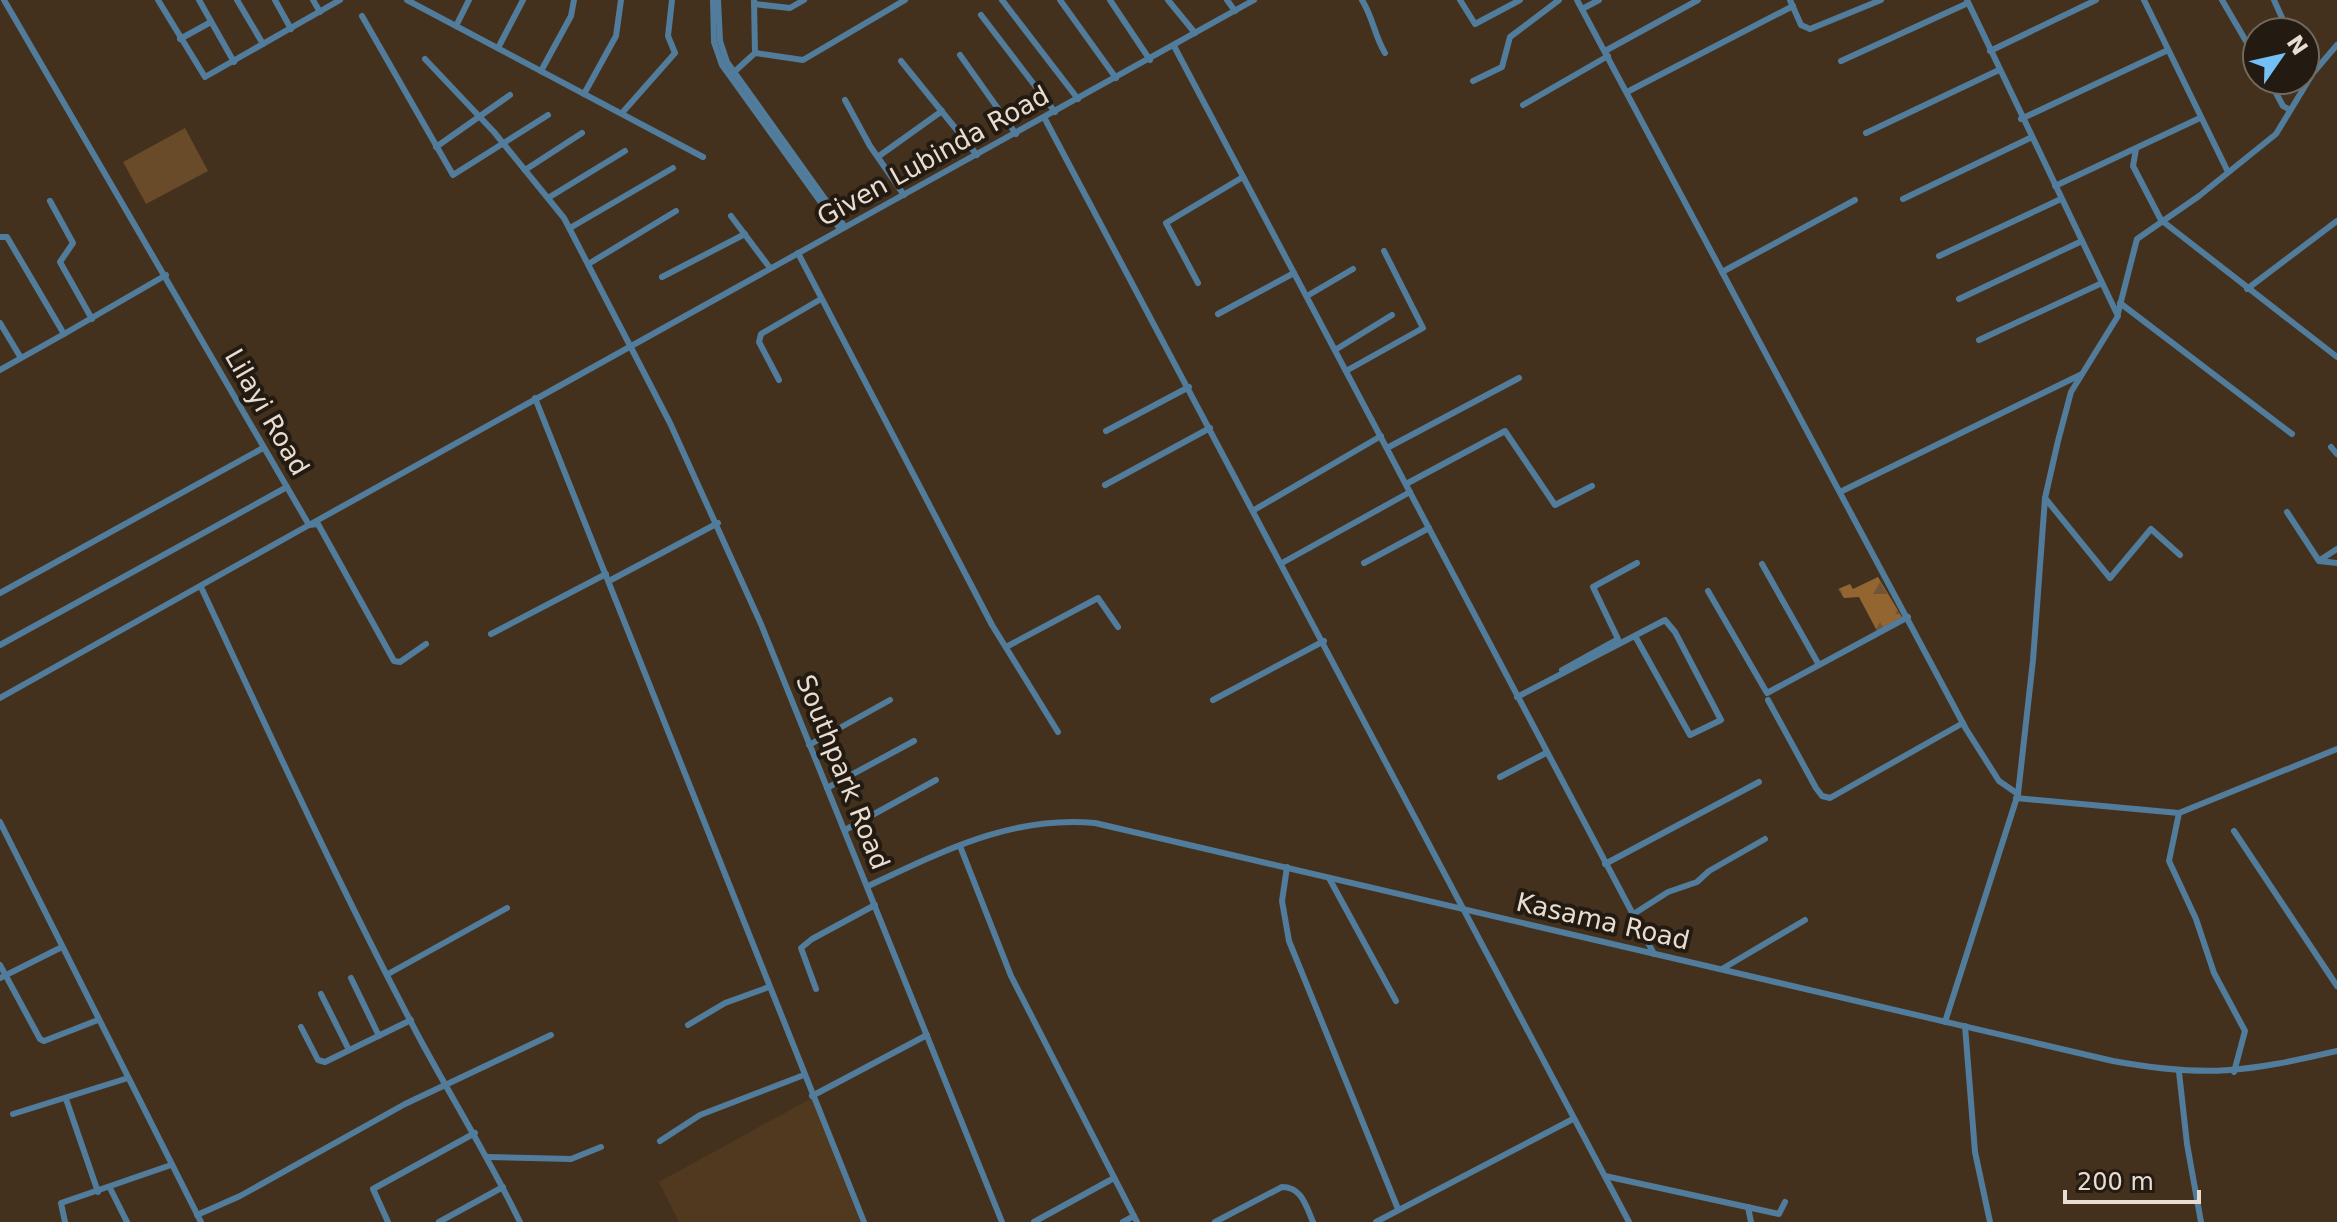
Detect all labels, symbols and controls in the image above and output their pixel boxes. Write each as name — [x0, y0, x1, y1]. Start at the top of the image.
north arrow — [2241, 16, 2321, 96]
text: N — [2282, 30, 2313, 60]
street label: Given Lubinda Road — [812, 80, 1054, 232]
street label: Lilayi Road — [219, 343, 315, 481]
street label: Southpark Road — [790, 670, 896, 874]
street label: Kasama Road — [1514, 887, 1692, 955]
scale bar — [2065, 1154, 2199, 1204]
text: 200 m — [2077, 1168, 2154, 1196]

